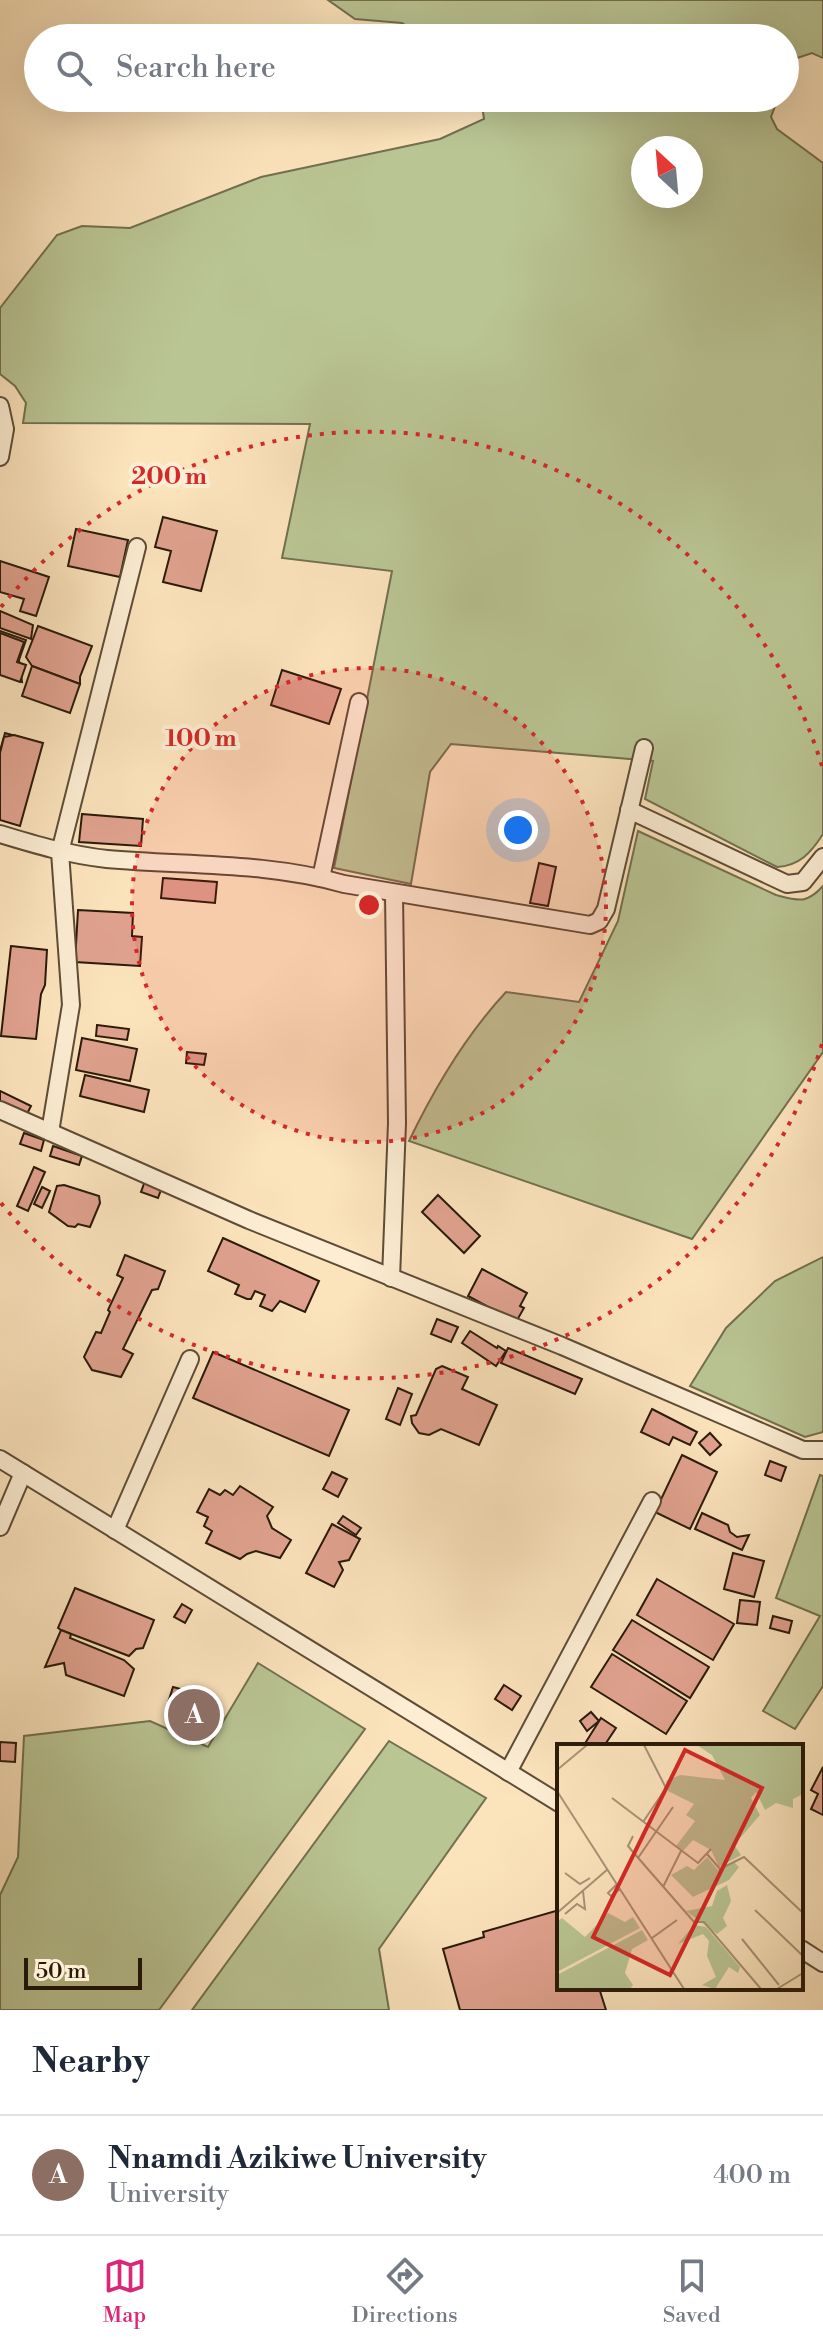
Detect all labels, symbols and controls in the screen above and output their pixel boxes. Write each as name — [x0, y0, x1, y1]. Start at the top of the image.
search box — [24, 24, 799, 112]
icon: search — [52, 46, 96, 90]
text: Search here — [116, 49, 276, 87]
north arrow — [631, 136, 703, 208]
text: 200 m — [131, 462, 207, 492]
text: 100 m — [165, 724, 237, 754]
your location — [498, 810, 538, 850]
centre of rings — [355, 891, 383, 919]
pin: A — [168, 1685, 220, 1745]
inset map — [557, 1744, 803, 1990]
scale bar — [24, 1954, 142, 1990]
text: 50 m — [36, 1958, 87, 1985]
text: Nearby — [32, 2041, 150, 2083]
text: Nnamdi Azikiwe University — [108, 2140, 487, 2178]
text: A — [49, 2159, 67, 2191]
text: 400 m — [713, 2159, 791, 2191]
text: University — [108, 2178, 229, 2210]
tab: Map — [103, 2254, 147, 2329]
tab: Directions — [352, 2254, 458, 2329]
tab: Saved — [663, 2254, 720, 2329]

